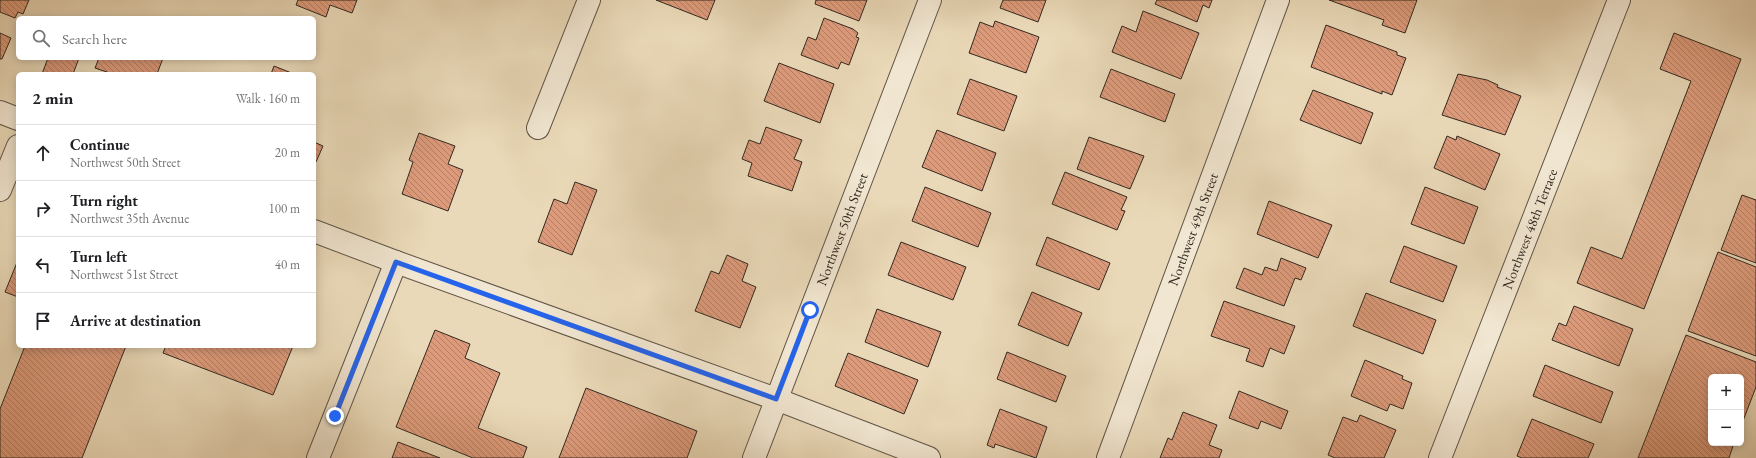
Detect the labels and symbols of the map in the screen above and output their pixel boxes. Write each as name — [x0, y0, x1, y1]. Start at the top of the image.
street label: Northwest 48th Terrace — [1498, 166, 1561, 292]
street label: Northwest 50th Street — [812, 170, 872, 288]
street label: Northwest 49th Street — [1164, 170, 1222, 288]
route start — [801, 301, 819, 319]
route end — [326, 407, 344, 425]

